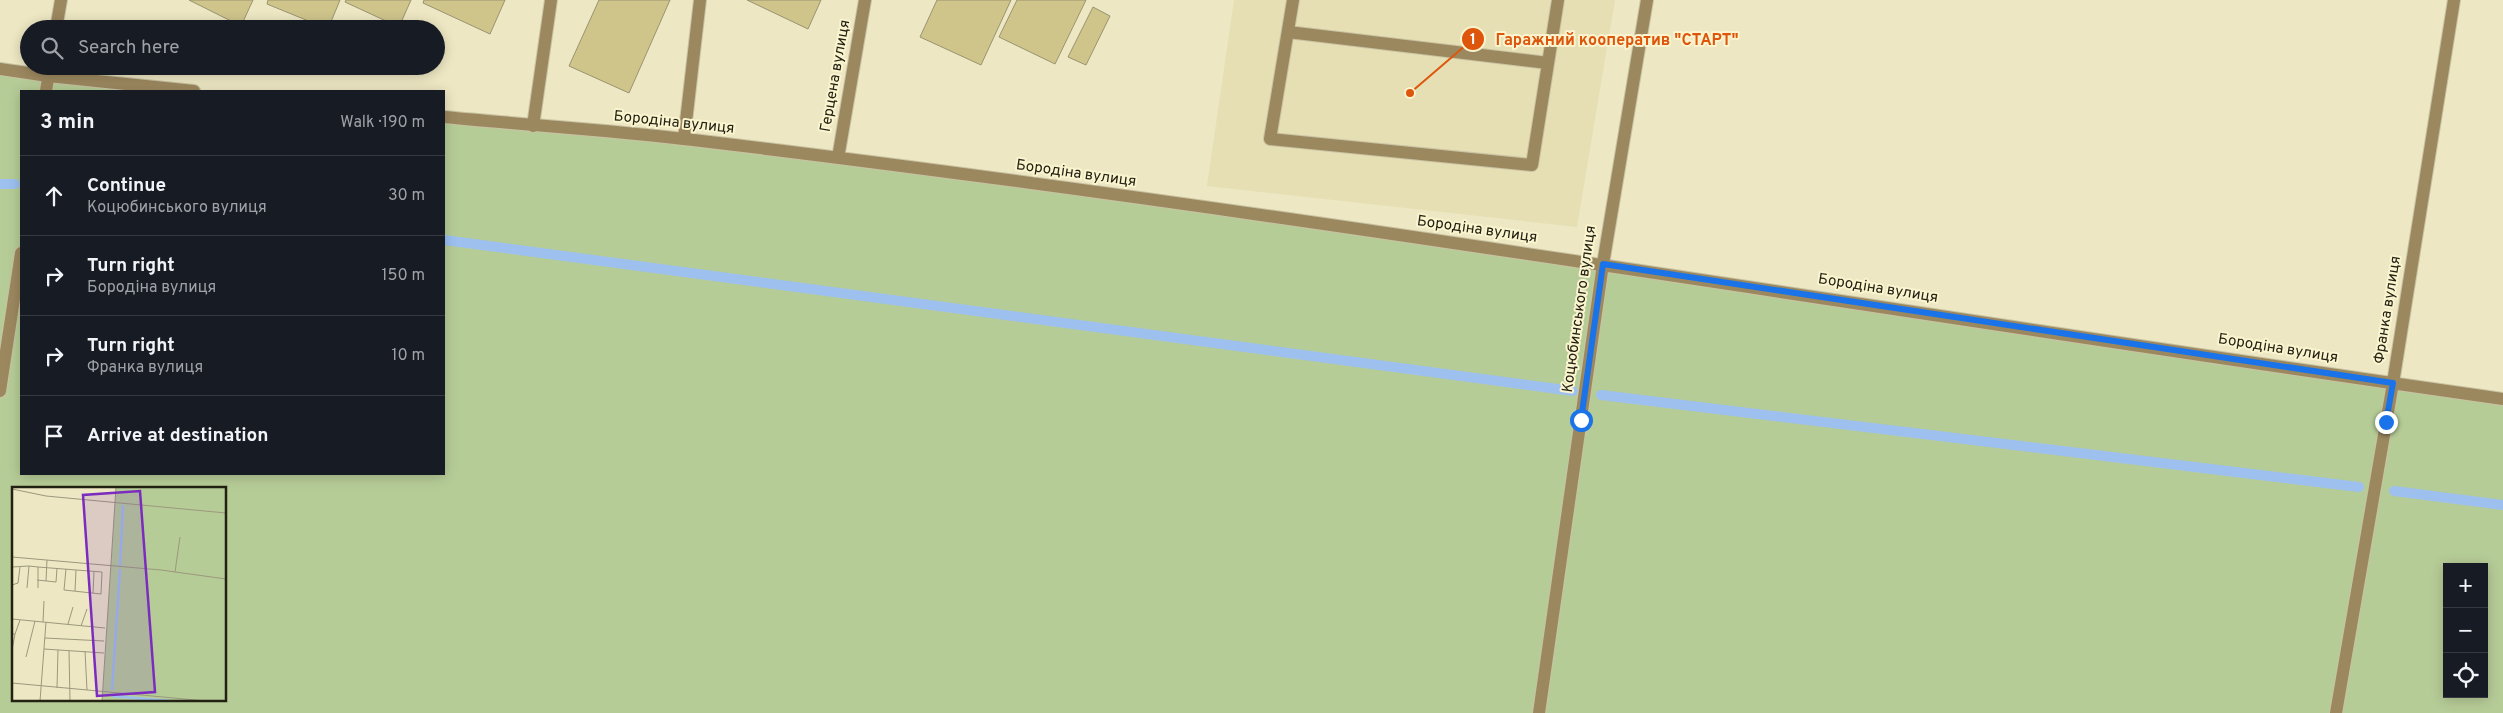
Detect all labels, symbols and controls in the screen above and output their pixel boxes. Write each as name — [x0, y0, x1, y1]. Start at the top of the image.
street label: Герцена вулиця — [817, 18, 855, 134]
search box — [20, 20, 445, 75]
callout: Гаражний кооператив "СТАРТ" — [1461, 23, 1749, 54]
text: 1 — [1470, 31, 1476, 50]
text: Гаражний кооператив "СТАРТ" — [1495, 31, 1739, 51]
icon: search — [38, 34, 66, 62]
text: Search here — [78, 36, 180, 60]
street label: Бородіна вулиця — [613, 107, 735, 139]
text: 3 min — [40, 109, 95, 136]
text: Walk · 190 m — [340, 113, 425, 133]
street label: Бородіна вулиця — [1015, 156, 1137, 192]
text: Continue — [87, 174, 166, 198]
icon: ahead — [40, 182, 68, 210]
text: 30 m — [388, 186, 425, 206]
text: Коцюбинського вулиця — [87, 198, 267, 218]
street label: Бородіна вулиця — [1416, 212, 1538, 248]
street label: Коцюбинського вулиця — [1559, 224, 1601, 394]
text: Turn right — [87, 254, 175, 278]
street label: Франка вулиця — [2370, 255, 2406, 365]
icon: right — [40, 262, 68, 290]
text: 150 m — [382, 266, 425, 286]
street label: Бородіна вулиця — [1817, 270, 1939, 308]
text: Бородіна вулиця — [87, 278, 216, 298]
street label: Бородіна вулиця — [2217, 330, 2339, 368]
text: Turn right — [87, 334, 175, 358]
icon: right — [40, 342, 68, 370]
text: 10 m — [391, 346, 425, 366]
text: Франка вулиця — [87, 358, 203, 378]
route start — [1570, 409, 1593, 432]
route end — [2375, 411, 2398, 434]
icon: arrive — [40, 422, 68, 450]
text: Arrive at destination — [87, 424, 268, 448]
inset map — [12, 487, 226, 700]
map controls — [2443, 563, 2488, 698]
button: + — [2443, 563, 2488, 608]
button: − — [2443, 608, 2488, 653]
button: locate — [2443, 653, 2488, 698]

